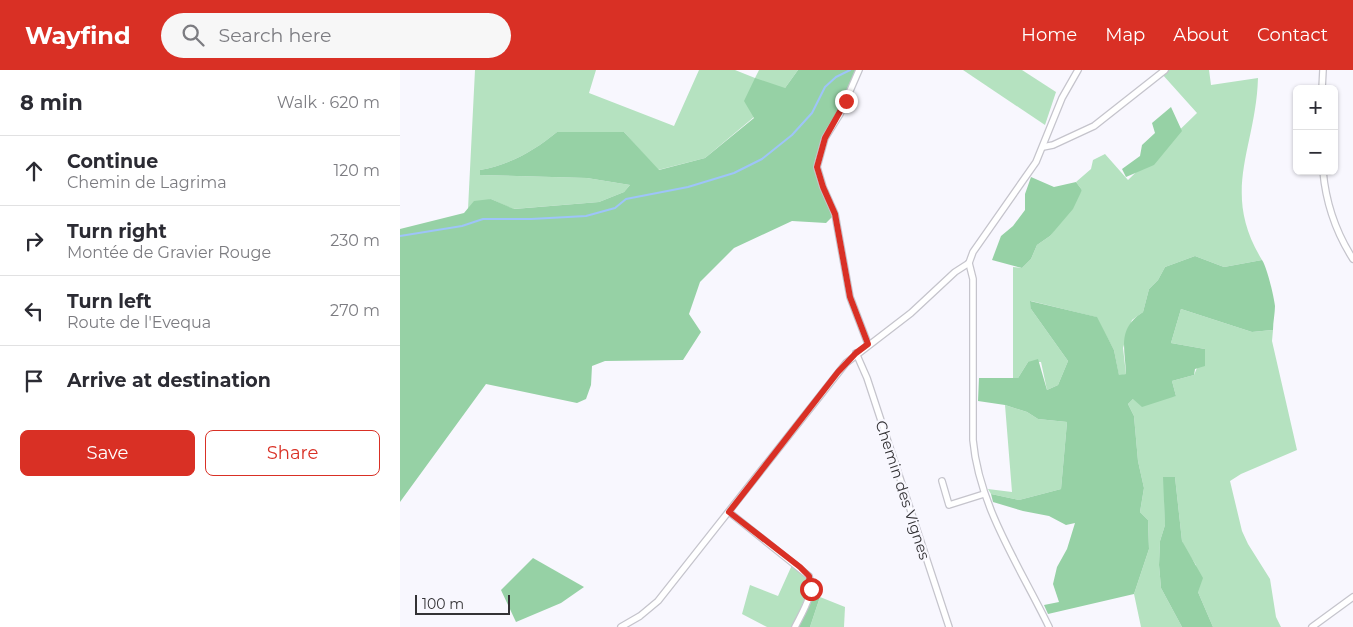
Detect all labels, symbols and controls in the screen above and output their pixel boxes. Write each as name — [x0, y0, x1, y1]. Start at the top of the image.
search box — [161, 13, 511, 58]
text: Wayfind — [25, 21, 131, 50]
icon: search — [179, 21, 207, 49]
text: Search here — [219, 24, 332, 47]
text: Home — [1021, 24, 1077, 46]
text: Map — [1105, 24, 1145, 46]
text: About — [1173, 24, 1229, 46]
text: Contact — [1257, 24, 1328, 46]
map controls — [1293, 85, 1338, 175]
button: + — [1293, 85, 1338, 130]
text: 8 min — [20, 90, 83, 115]
route end — [835, 90, 858, 113]
text: Walk · 620 m — [277, 93, 380, 112]
button: − — [1293, 130, 1338, 175]
text: Continue — [67, 150, 158, 173]
icon: ahead — [20, 157, 48, 185]
text: 120 m — [333, 161, 380, 180]
text: Chemin de Lagrima — [67, 173, 227, 192]
text: Turn right — [67, 220, 167, 243]
icon: right — [20, 227, 48, 255]
text: 230 m — [330, 231, 380, 250]
text: Montée de Gravier Rouge — [67, 243, 271, 262]
text: Turn left — [67, 290, 152, 313]
icon: left — [20, 297, 48, 325]
text: 270 m — [330, 301, 380, 320]
text: Route de l'Evequa — [67, 313, 211, 332]
icon: arrive — [20, 367, 48, 395]
text: Arrive at destination — [67, 369, 271, 392]
street label: Chemin des Vignes — [872, 418, 934, 562]
button: Save — [20, 430, 195, 476]
button: Share — [205, 430, 380, 476]
route start — [800, 578, 823, 601]
scale bar — [415, 592, 510, 615]
text: 100 m — [422, 595, 464, 613]

